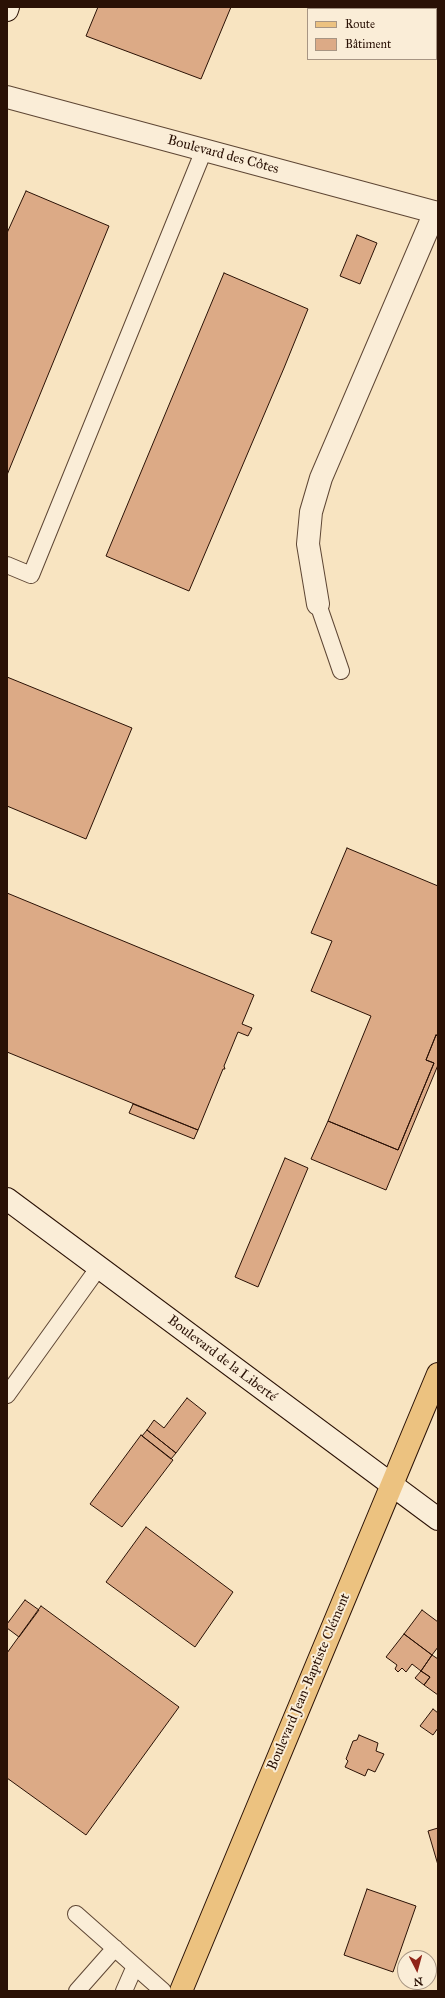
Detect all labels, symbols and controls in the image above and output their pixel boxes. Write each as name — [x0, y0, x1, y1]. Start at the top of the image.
legend — [307, 8, 437, 60]
text: Route — [345, 17, 375, 31]
text: Bâtiment — [345, 37, 391, 51]
street label: Boulevard des Côtes — [165, 132, 281, 178]
street label: Boulevard de la Liberté — [164, 1312, 280, 1406]
street label: Boulevard Jean-Baptiste Clément — [264, 1591, 354, 1773]
north arrow — [397, 1950, 437, 1990]
text: N — [413, 1974, 424, 1988]

